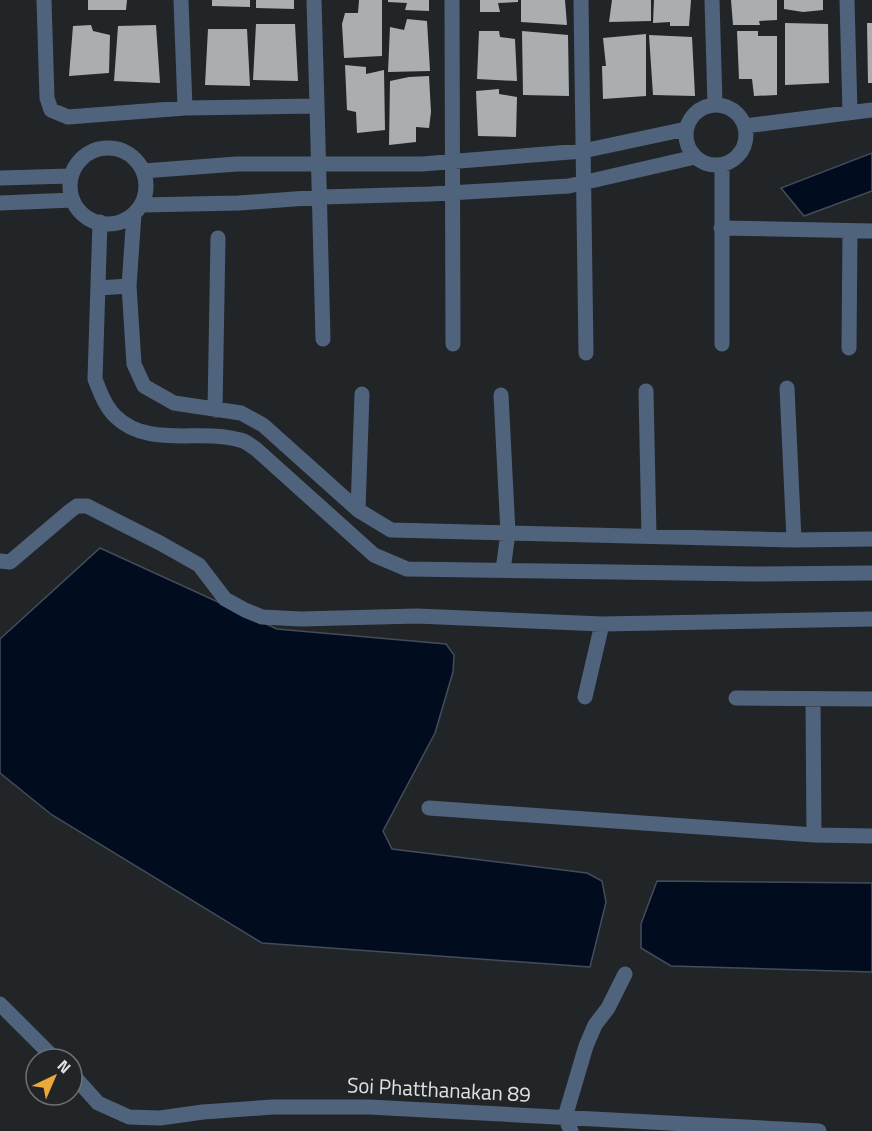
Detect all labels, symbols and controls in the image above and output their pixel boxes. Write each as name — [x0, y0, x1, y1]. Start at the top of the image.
north arrow — [24, 1047, 84, 1107]
text: N — [52, 1054, 77, 1079]
street label: Soi Phatthanakan 89 — [346, 1068, 532, 1110]

